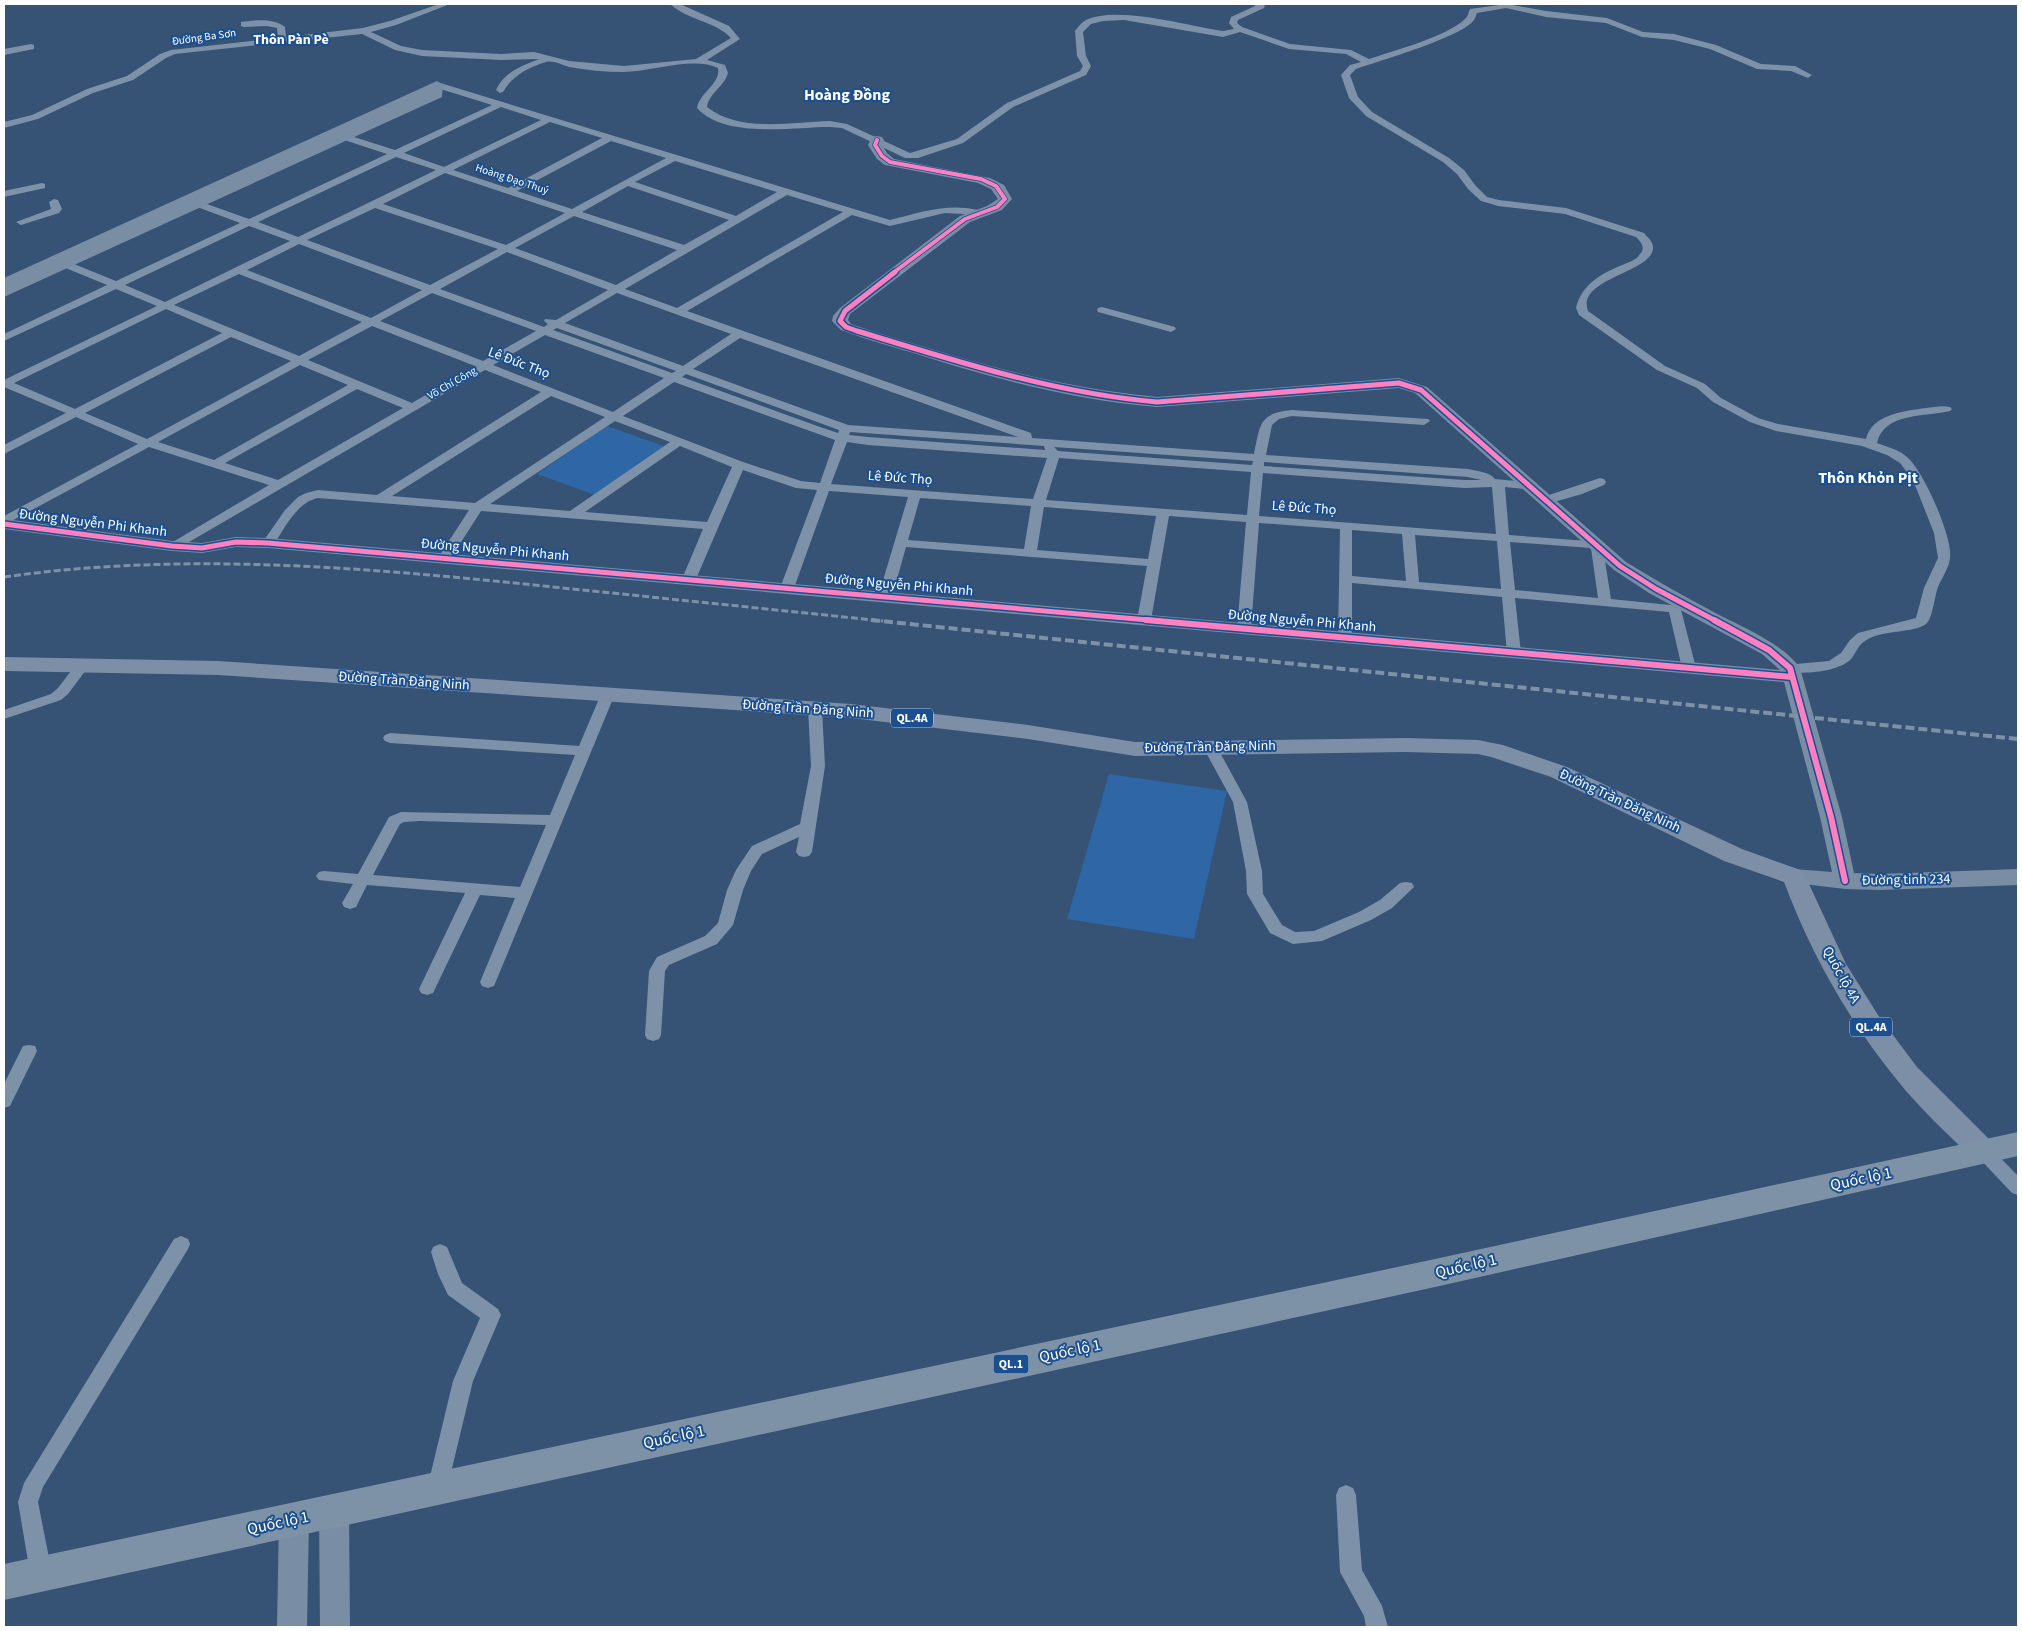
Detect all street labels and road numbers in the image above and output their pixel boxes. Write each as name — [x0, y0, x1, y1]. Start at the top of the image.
street label: Đường Ba Sơn — [171, 25, 237, 49]
street label: Hoàng Đạo Thuý — [474, 160, 550, 198]
street label: Lê Đức Thọ — [485, 342, 553, 384]
street label: Võ Chí Công — [425, 363, 480, 403]
street label: Lê Đức Thọ — [867, 466, 933, 490]
street label: Lê Đức Thọ — [1271, 496, 1337, 520]
street label: Đường Nguyễn Phi Khanh — [18, 504, 168, 542]
street label: Đường Nguyễn Phi Khanh — [420, 534, 570, 566]
street label: Đường Nguyễn Phi Khanh — [824, 569, 974, 601]
street label: Đường Nguyễn Phi Khanh — [1227, 605, 1377, 637]
street label: Đường Trần Đăng Ninh — [338, 666, 470, 696]
street label: Đường Trần Đăng Ninh — [742, 694, 874, 724]
road number: QL.4A — [891, 708, 933, 728]
street label: Đường Trần Đăng Ninh — [1144, 736, 1276, 758]
street label: Đường Trần Đăng Ninh — [1556, 764, 1684, 838]
street label: Đường tỉnh 234 — [1861, 869, 1951, 891]
street label: Quốc lộ 4A — [1817, 943, 1865, 1007]
road number: QL.4A — [1850, 1018, 1892, 1036]
street label: Quốc lộ 1 — [1828, 1162, 1894, 1196]
street label: Quốc lộ 1 — [1433, 1248, 1499, 1284]
street label: Quốc lộ 1 — [1037, 1334, 1103, 1368]
road number: QL.1 — [994, 1355, 1028, 1374]
street label: Quốc lộ 1 — [641, 1420, 707, 1454]
street label: Quốc lộ 1 — [245, 1506, 311, 1540]

